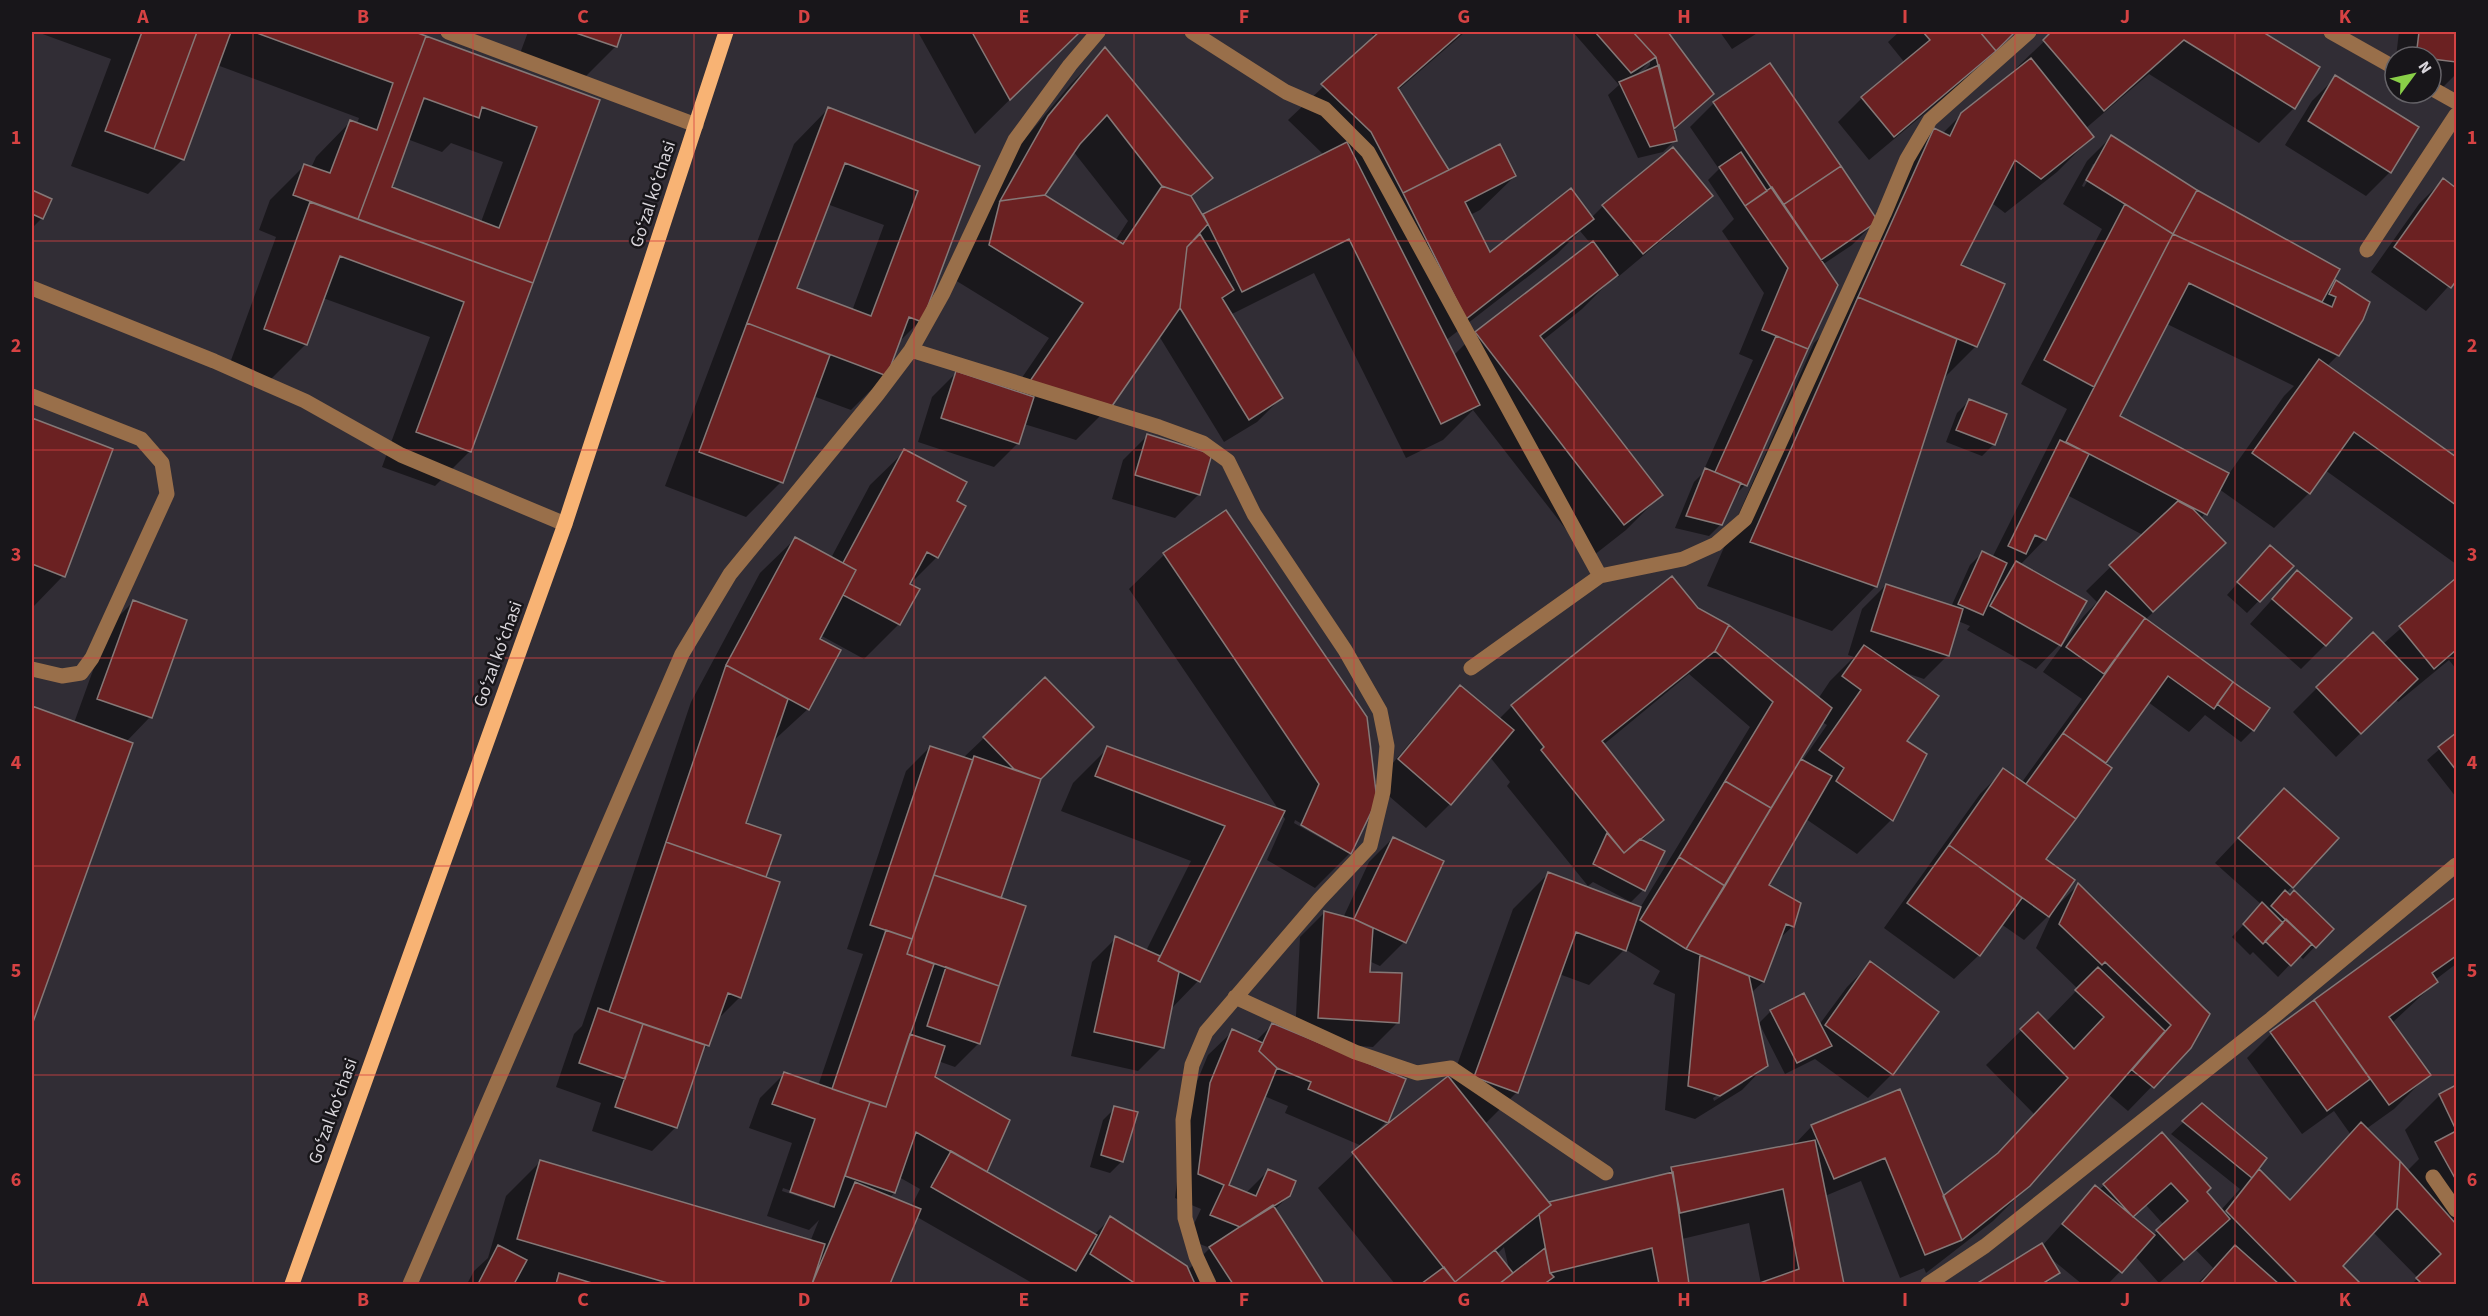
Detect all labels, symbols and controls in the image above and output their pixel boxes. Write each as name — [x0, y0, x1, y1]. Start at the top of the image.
text: A — [136, 3, 149, 31]
text: B — [357, 3, 369, 31]
text: C — [577, 3, 589, 31]
text: D — [798, 3, 810, 31]
text: E — [1019, 3, 1029, 31]
text: F — [1239, 3, 1249, 31]
text: G — [1458, 3, 1470, 31]
text: H — [1677, 3, 1691, 31]
text: I — [1902, 3, 1908, 31]
text: J — [2120, 3, 2130, 31]
text: K — [2339, 3, 2352, 31]
north arrow — [2383, 45, 2443, 105]
text: N — [2413, 57, 2437, 78]
text: 1 — [11, 124, 21, 152]
text: 1 — [2467, 124, 2477, 152]
street label: Goʻzal koʻchasi — [624, 137, 682, 251]
text: 2 — [11, 332, 21, 360]
text: 2 — [2467, 332, 2477, 360]
text: 3 — [11, 541, 21, 569]
text: 3 — [2467, 541, 2477, 569]
street label: Goʻzal koʻchasi — [467, 598, 529, 710]
text: 4 — [11, 749, 22, 777]
text: 4 — [2467, 749, 2478, 777]
text: 5 — [11, 957, 21, 985]
text: 5 — [2467, 957, 2477, 985]
street label: Goʻzal koʻchasi — [302, 1055, 364, 1167]
text: 6 — [11, 1166, 21, 1194]
text: 6 — [2467, 1166, 2477, 1194]
text: A — [136, 1286, 149, 1314]
text: B — [357, 1286, 369, 1314]
text: C — [577, 1286, 589, 1314]
text: D — [798, 1286, 810, 1314]
text: E — [1019, 1286, 1029, 1314]
text: F — [1239, 1286, 1249, 1314]
text: G — [1458, 1286, 1470, 1314]
text: H — [1677, 1286, 1691, 1314]
text: I — [1902, 1286, 1908, 1314]
text: J — [2120, 1286, 2130, 1314]
text: K — [2339, 1286, 2352, 1314]

